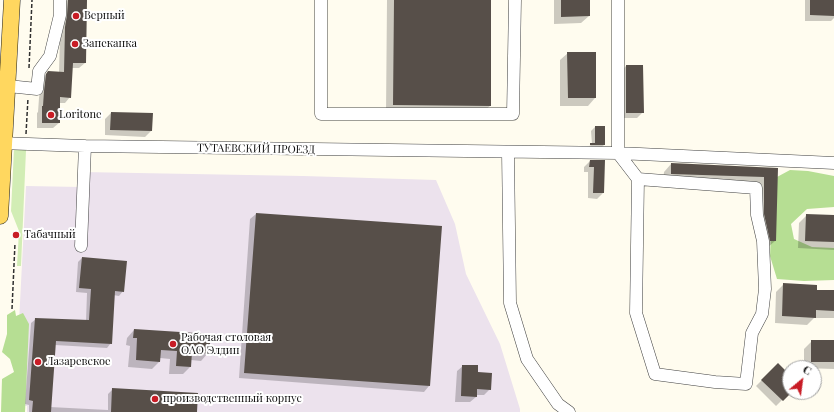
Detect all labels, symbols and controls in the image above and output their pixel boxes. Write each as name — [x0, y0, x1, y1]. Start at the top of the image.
place label: Верный — [84, 9, 125, 23]
marker: Верный — [71, 11, 81, 21]
place label: Запеканка — [83, 37, 137, 51]
marker: Запеканка — [70, 39, 80, 49]
place label: Loritone — [59, 108, 102, 122]
marker: Loritone — [46, 110, 56, 120]
street label: ТУТАЕВСКИЙ ПРОЕЗД — [197, 141, 315, 157]
place label: Табачный — [24, 228, 76, 242]
marker: Табачный — [11, 230, 21, 240]
place label: Рабочая столовая ОАО Элдин — [181, 331, 271, 357]
marker: Рабочая столовая ОАО Элдин — [168, 339, 178, 349]
place label: Лазаревское — [46, 355, 111, 369]
marker: Лазаревское — [33, 357, 43, 367]
north arrow — [782, 360, 822, 400]
text: С — [801, 361, 815, 378]
place label: производственный корпус — [163, 392, 302, 406]
marker: производственный корпус — [150, 394, 160, 404]

